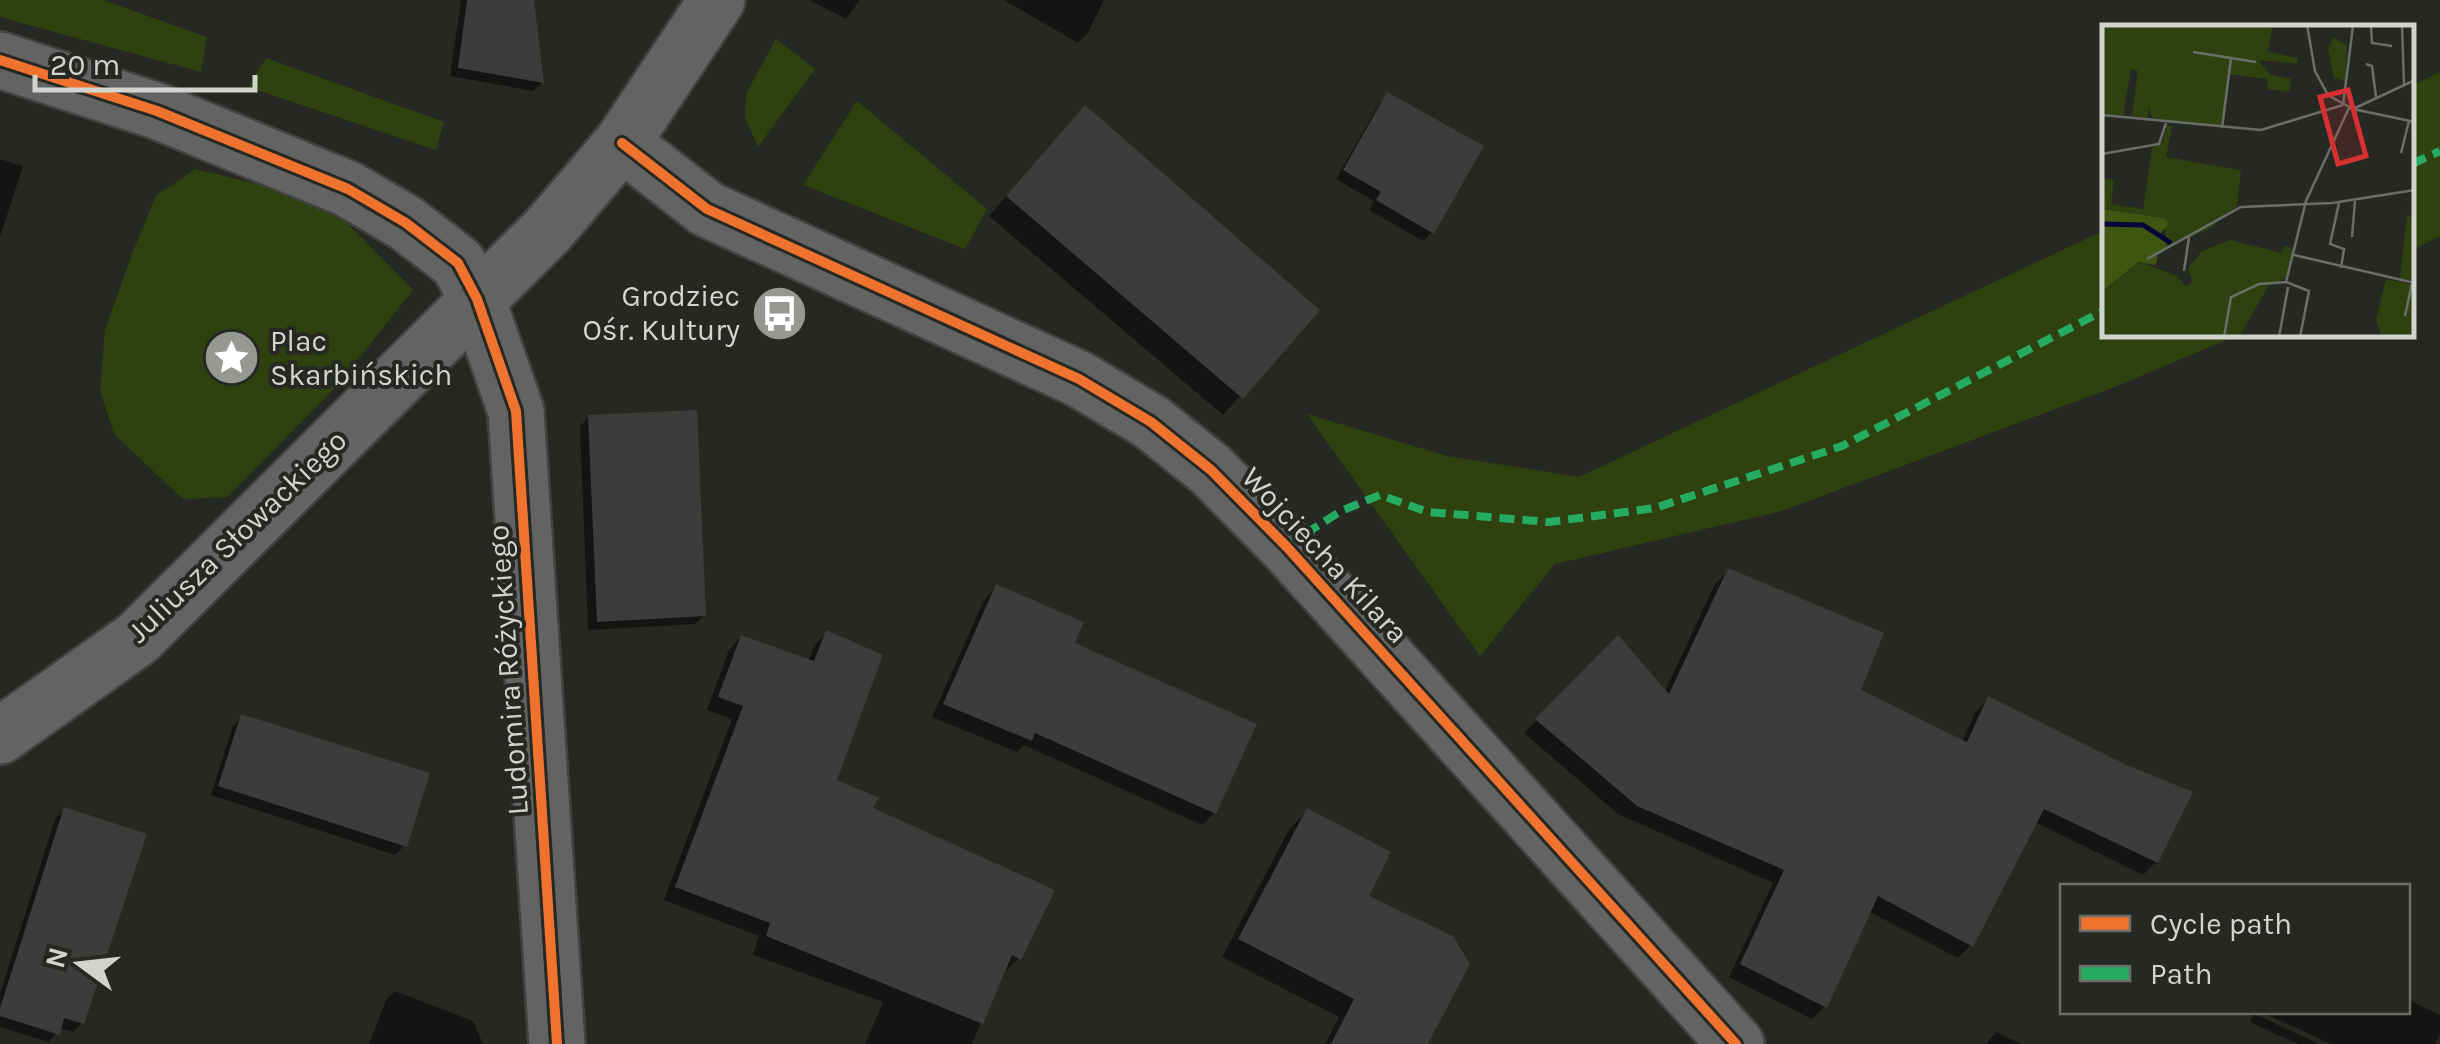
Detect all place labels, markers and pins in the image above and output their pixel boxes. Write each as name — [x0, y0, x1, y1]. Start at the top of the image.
place label: Grodziec Ośr. Kultury — [582, 278, 740, 348]
bus stop icon: Grodziec Ośr. Kultury — [749, 283, 809, 343]
place label: Plac Skarbińskich — [270, 323, 452, 393]
place icon: Plac Skarbińskich — [201, 328, 261, 388]

